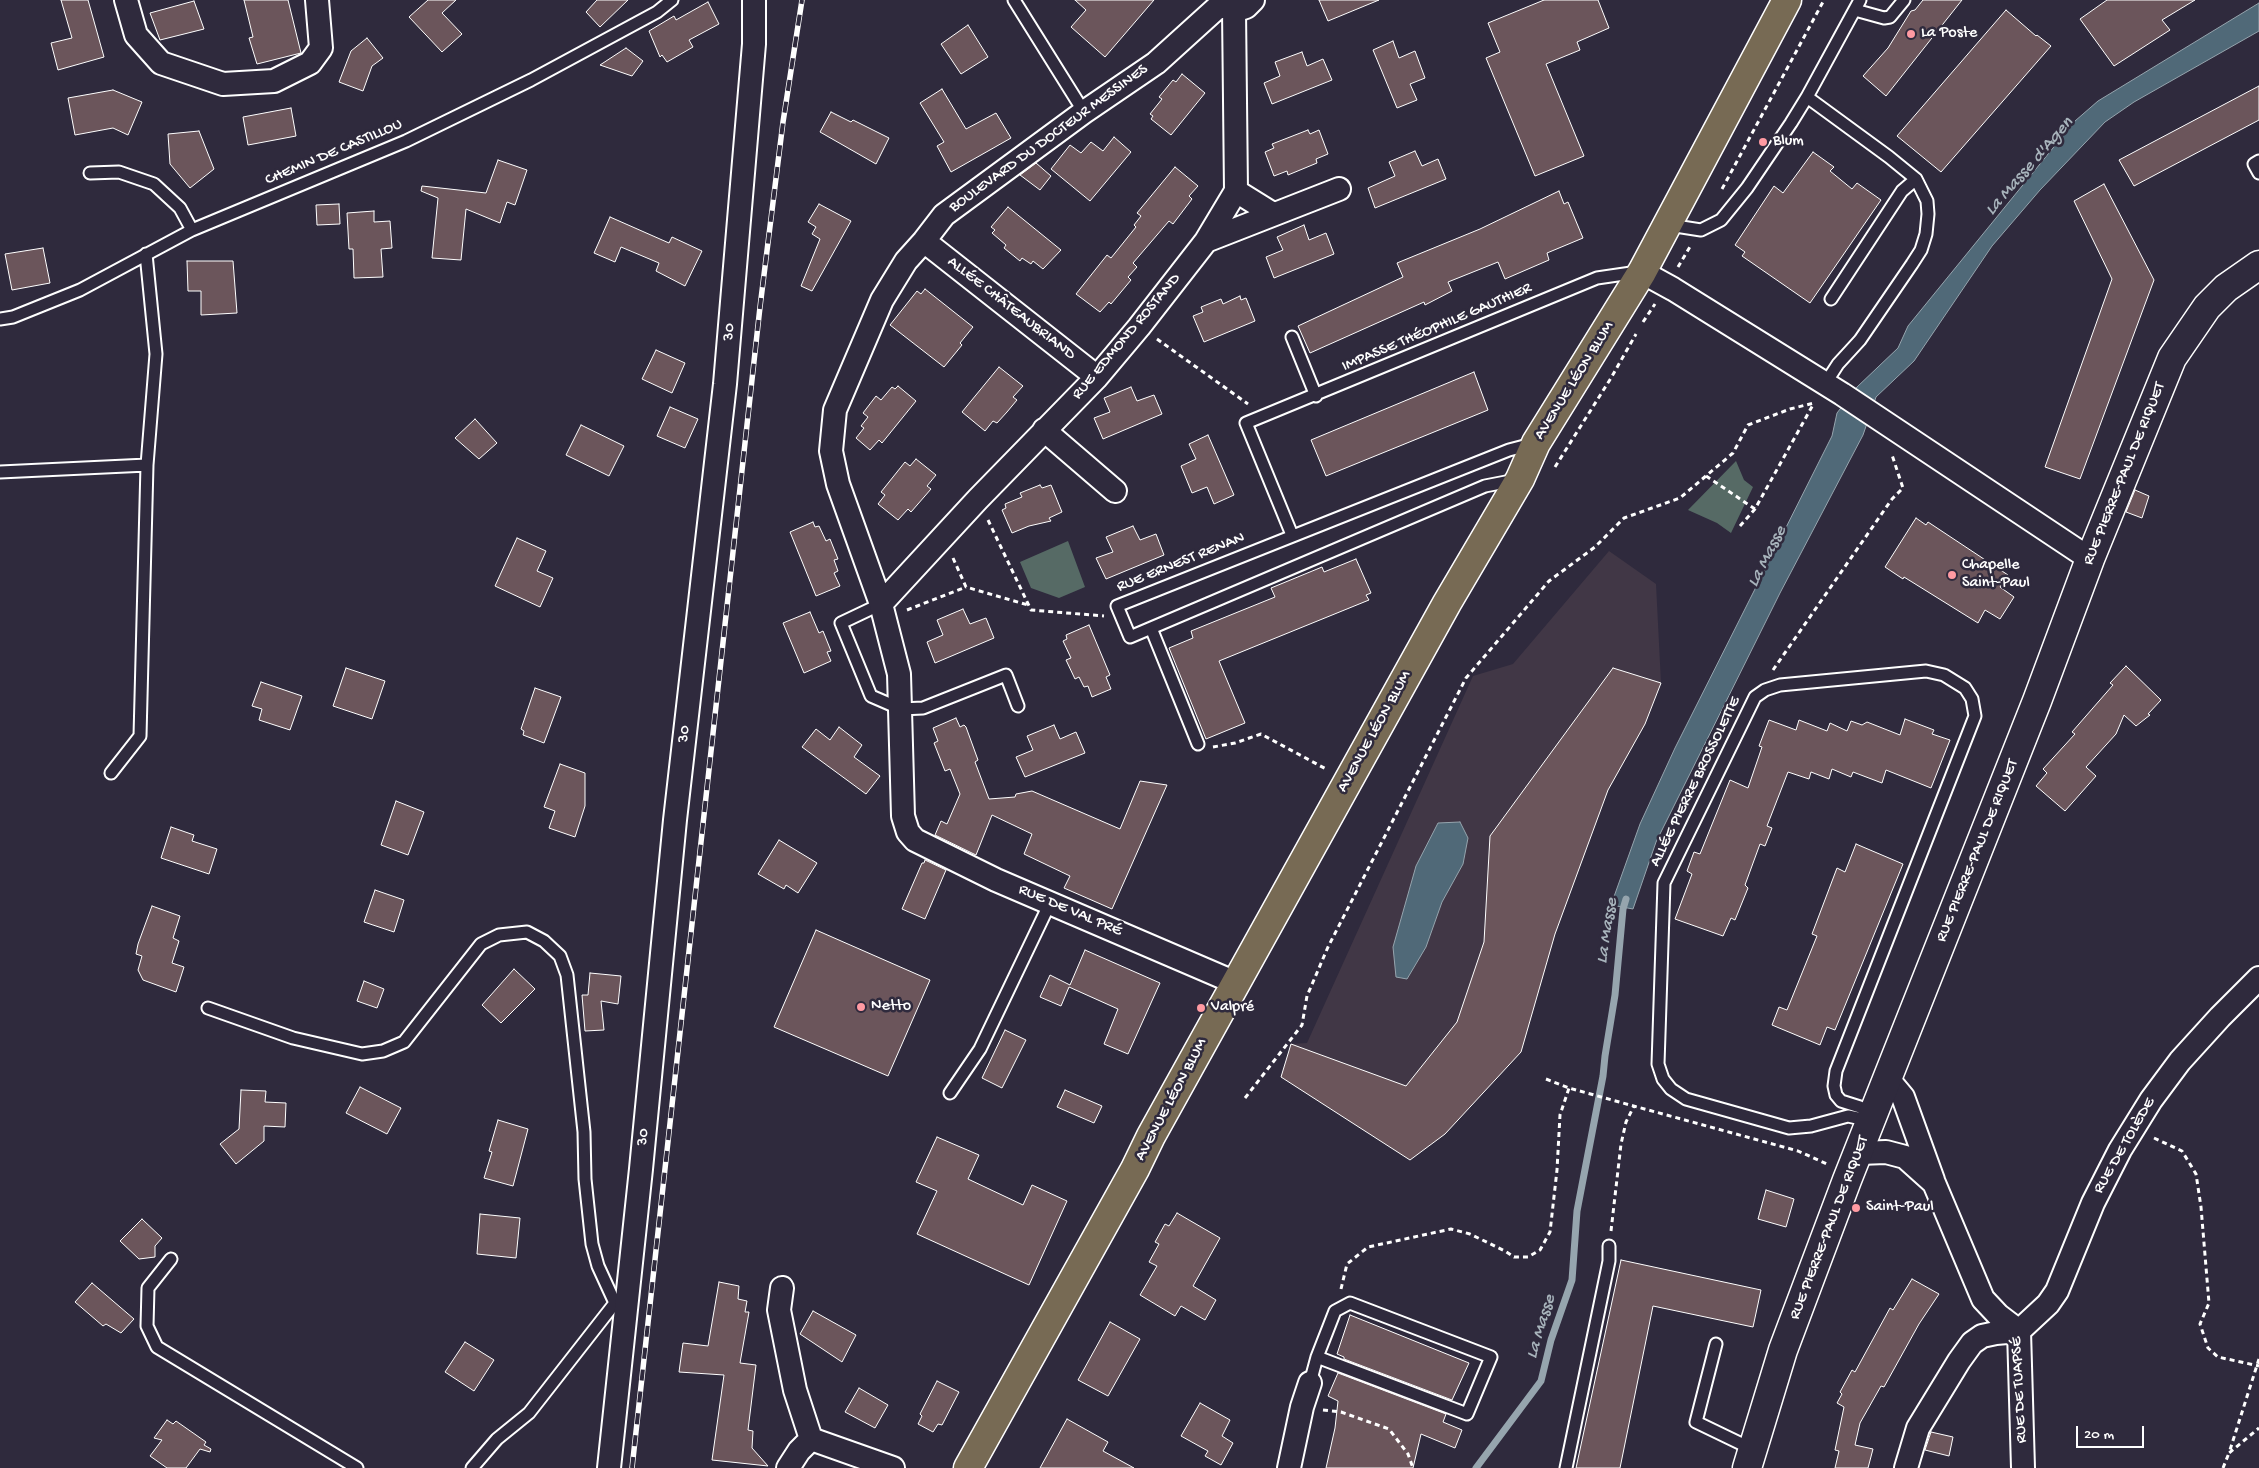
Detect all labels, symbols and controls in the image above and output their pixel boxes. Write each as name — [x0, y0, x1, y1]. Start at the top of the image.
place label: La Poste — [1921, 24, 1977, 44]
marker: La Poste — [1905, 28, 1917, 40]
street label: BOULEVARD DU DOCTEUR MESSINES — [946, 60, 1152, 218]
water label: La Masse d'Agen — [1981, 113, 2079, 221]
street label: CHEMIN DE CASTILLOU — [262, 115, 406, 191]
place label: Blum — [1773, 132, 1804, 152]
marker: Blum — [1757, 136, 1769, 148]
street label: ALLÉE CHÂTEAUBRIAND — [943, 253, 1079, 365]
street label: RUE EDMOND ROSTAND — [1069, 270, 1185, 404]
street label: IMPASSE THÉOPHILE GAUTHIER — [1339, 279, 1535, 377]
street label: AVENUE LÉON BLUM — [1531, 318, 1619, 444]
street label: 30 — [720, 323, 740, 341]
street label: RUE PIERRE-PAUL DE RIQUET — [2079, 380, 2171, 568]
water label: La Masse — [1743, 523, 1793, 591]
street label: RUE ERNEST RENAN — [1114, 529, 1248, 597]
place label: Chapelle Saint-Paul — [1962, 556, 2030, 594]
marker: Chapelle Saint-Paul — [1946, 569, 1958, 581]
street label: AVENUE LÉON BLUM — [1334, 668, 1416, 796]
street label: ALLÉE PIERRE BROSSOLETTE — [1646, 694, 1746, 870]
street label: 30 — [674, 724, 696, 744]
street label: RUE PIERRE-PAUL DE RIQUET — [1932, 757, 2024, 945]
street label: RUE DE VAL PRÉ — [1015, 881, 1125, 941]
water label: La Masse — [1592, 897, 1624, 965]
place label: Netto — [871, 997, 911, 1017]
place label: Valpré — [1211, 998, 1254, 1018]
marker: Netto — [855, 1001, 867, 1013]
marker: Valpré — [1195, 1002, 1207, 1014]
street label: AVENUE LÉON BLUM — [1132, 1036, 1212, 1164]
street label: RUE DE TOLÈDE — [2090, 1095, 2160, 1197]
street label: 30 — [634, 1127, 654, 1147]
street label: RUE PIERRE-PAUL DE RIQUET — [1786, 1133, 1874, 1323]
place label: Saint-Paul — [1866, 1198, 1934, 1218]
marker: Saint-Paul — [1850, 1202, 1862, 1214]
water label: La Masse — [1522, 1292, 1562, 1362]
street label: RUE DE TUAPSÉ — [2008, 1336, 2032, 1444]
scale bar — [2079, 1416, 2146, 1448]
text: 20 m — [2084, 1426, 2114, 1444]

